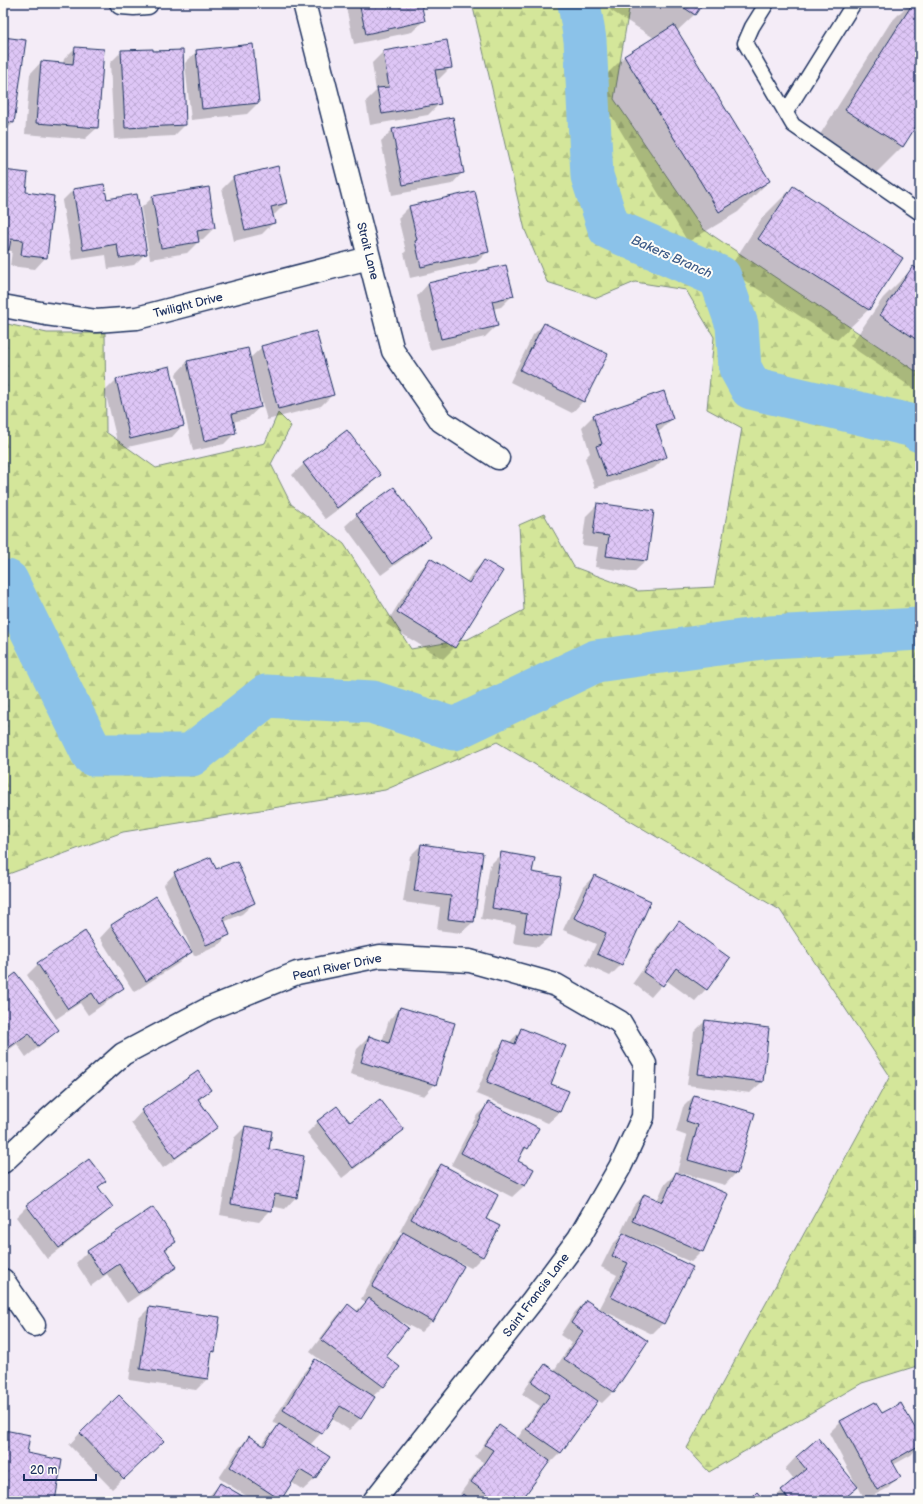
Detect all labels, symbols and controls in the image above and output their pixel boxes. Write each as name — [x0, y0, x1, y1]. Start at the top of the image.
street label: Strait Lane — [353, 221, 382, 281]
water label: Bakers Branch — [629, 232, 714, 282]
street label: Twilight Drive — [152, 290, 224, 321]
street label: Pearl River Drive — [291, 951, 383, 984]
street label: Saint Francis Lane — [500, 1250, 573, 1340]
scale bar — [24, 1456, 96, 1482]
text: 20 m — [30, 1463, 57, 1478]

